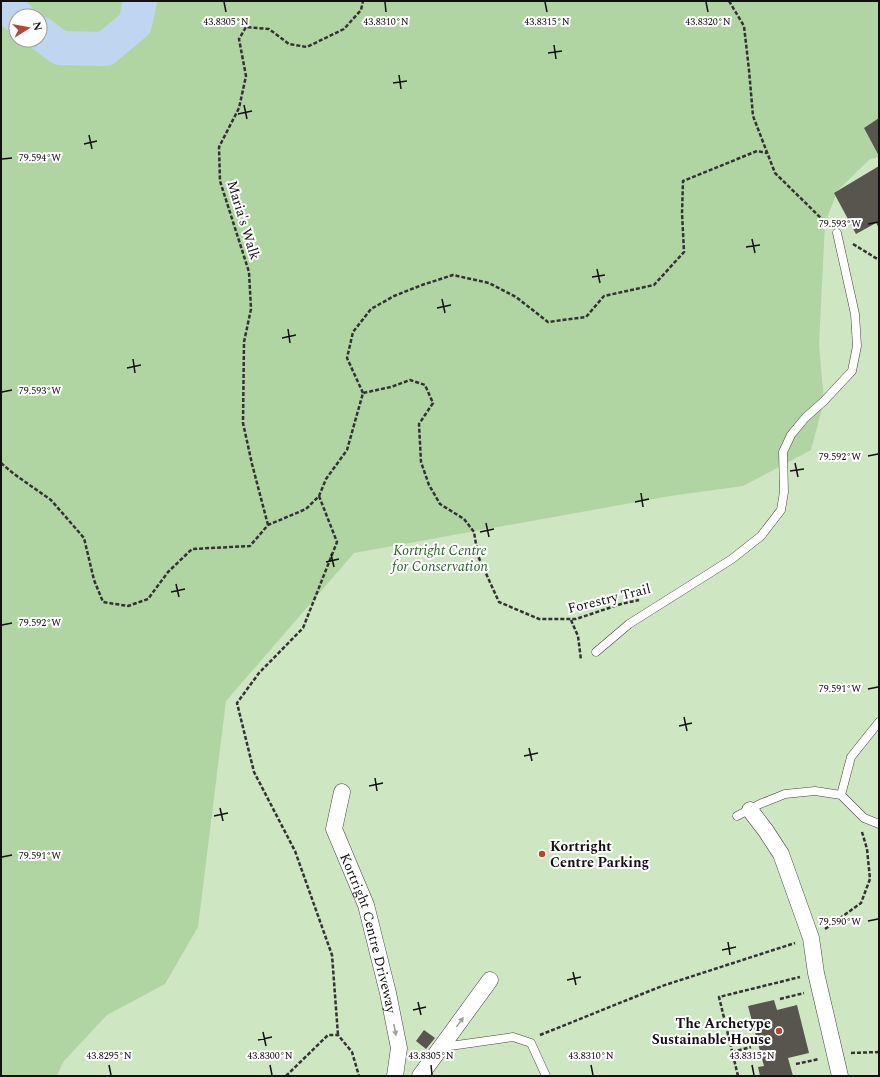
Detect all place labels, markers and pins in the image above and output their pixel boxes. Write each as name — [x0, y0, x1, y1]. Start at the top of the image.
place label: Kortright Centre Parking — [550, 836, 649, 873]
marker: Kortright Centre Parking — [537, 849, 547, 859]
place label: The Archetype Sustainable House — [652, 1013, 771, 1050]
marker: The Archetype Sustainable House — [774, 1026, 784, 1036]

